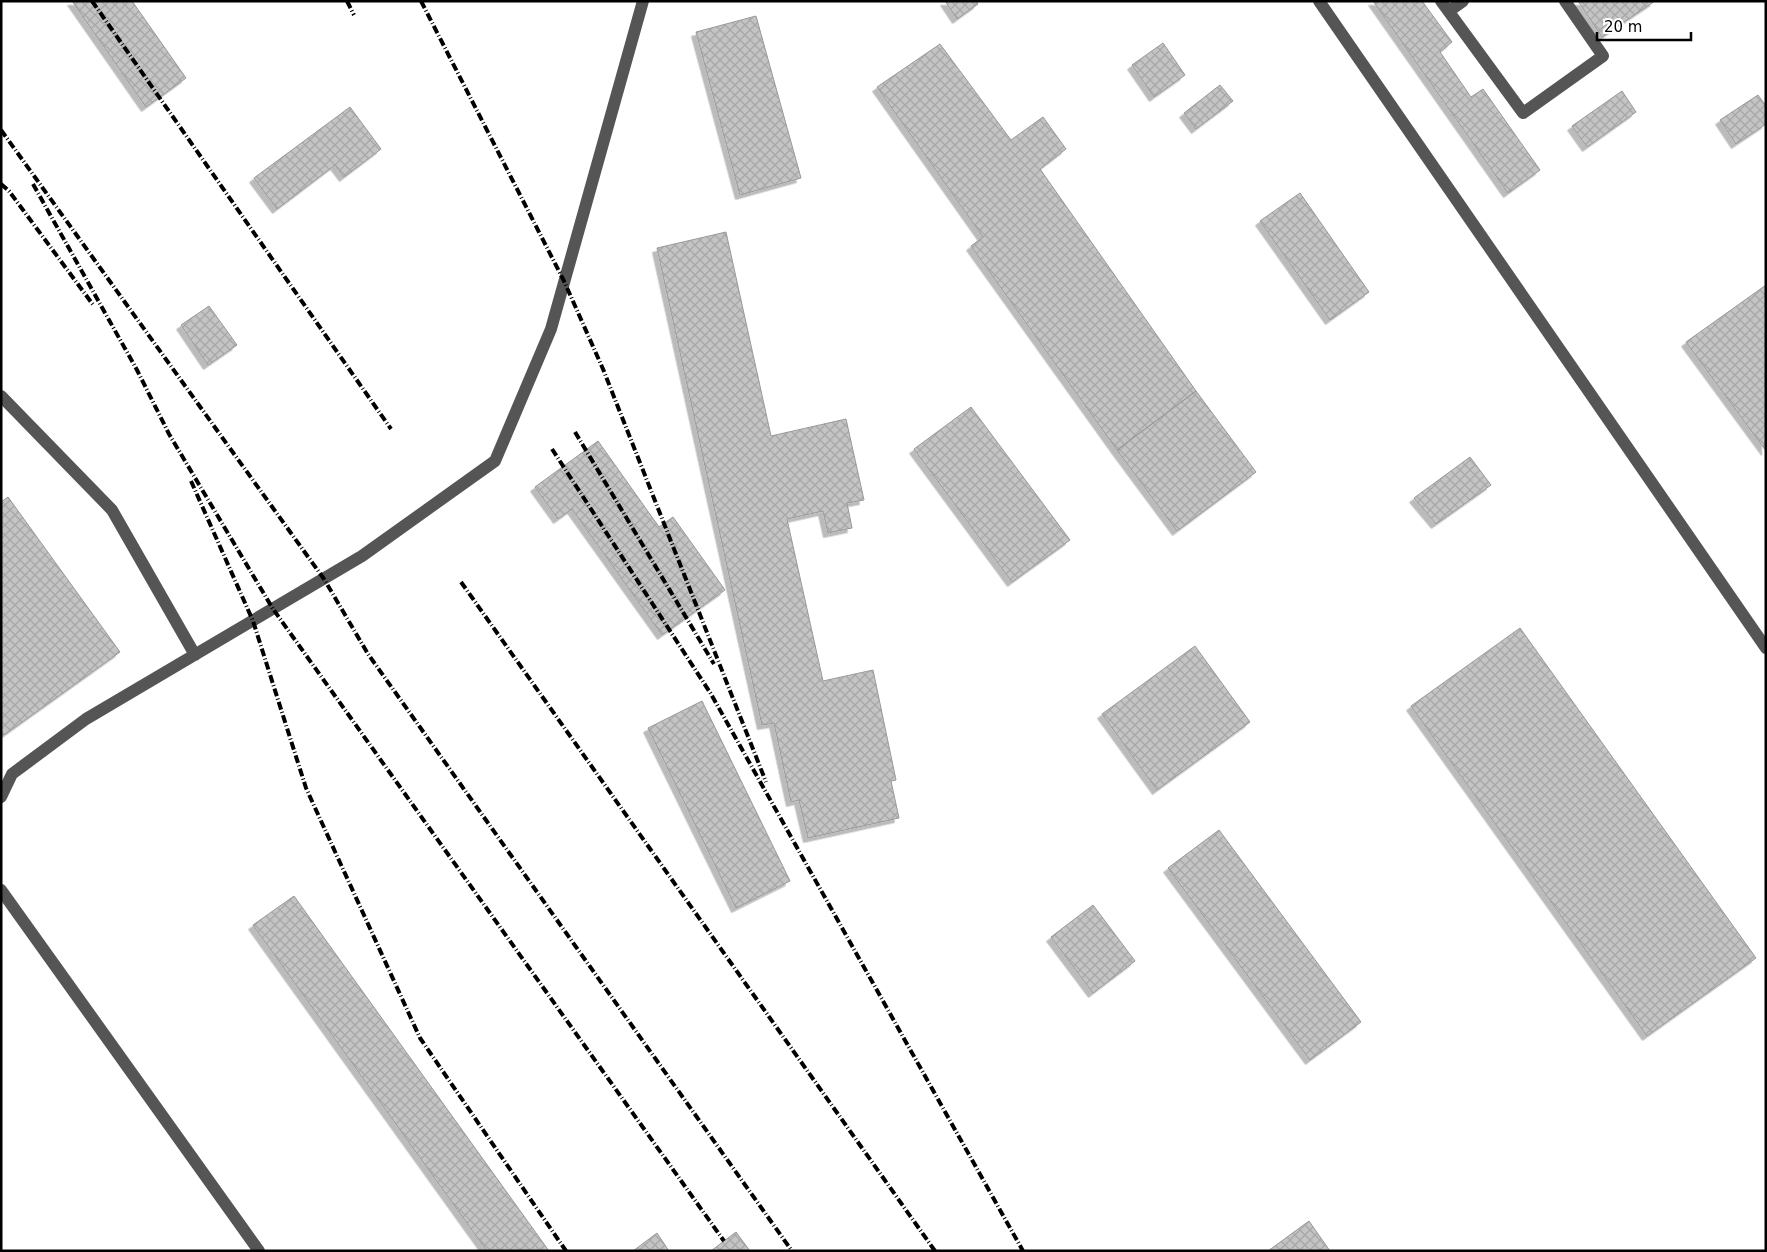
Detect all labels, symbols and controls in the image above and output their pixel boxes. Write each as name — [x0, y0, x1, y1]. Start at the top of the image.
scale bar — [1597, 10, 1691, 42]
text: 20 m — [1604, 18, 1642, 36]

